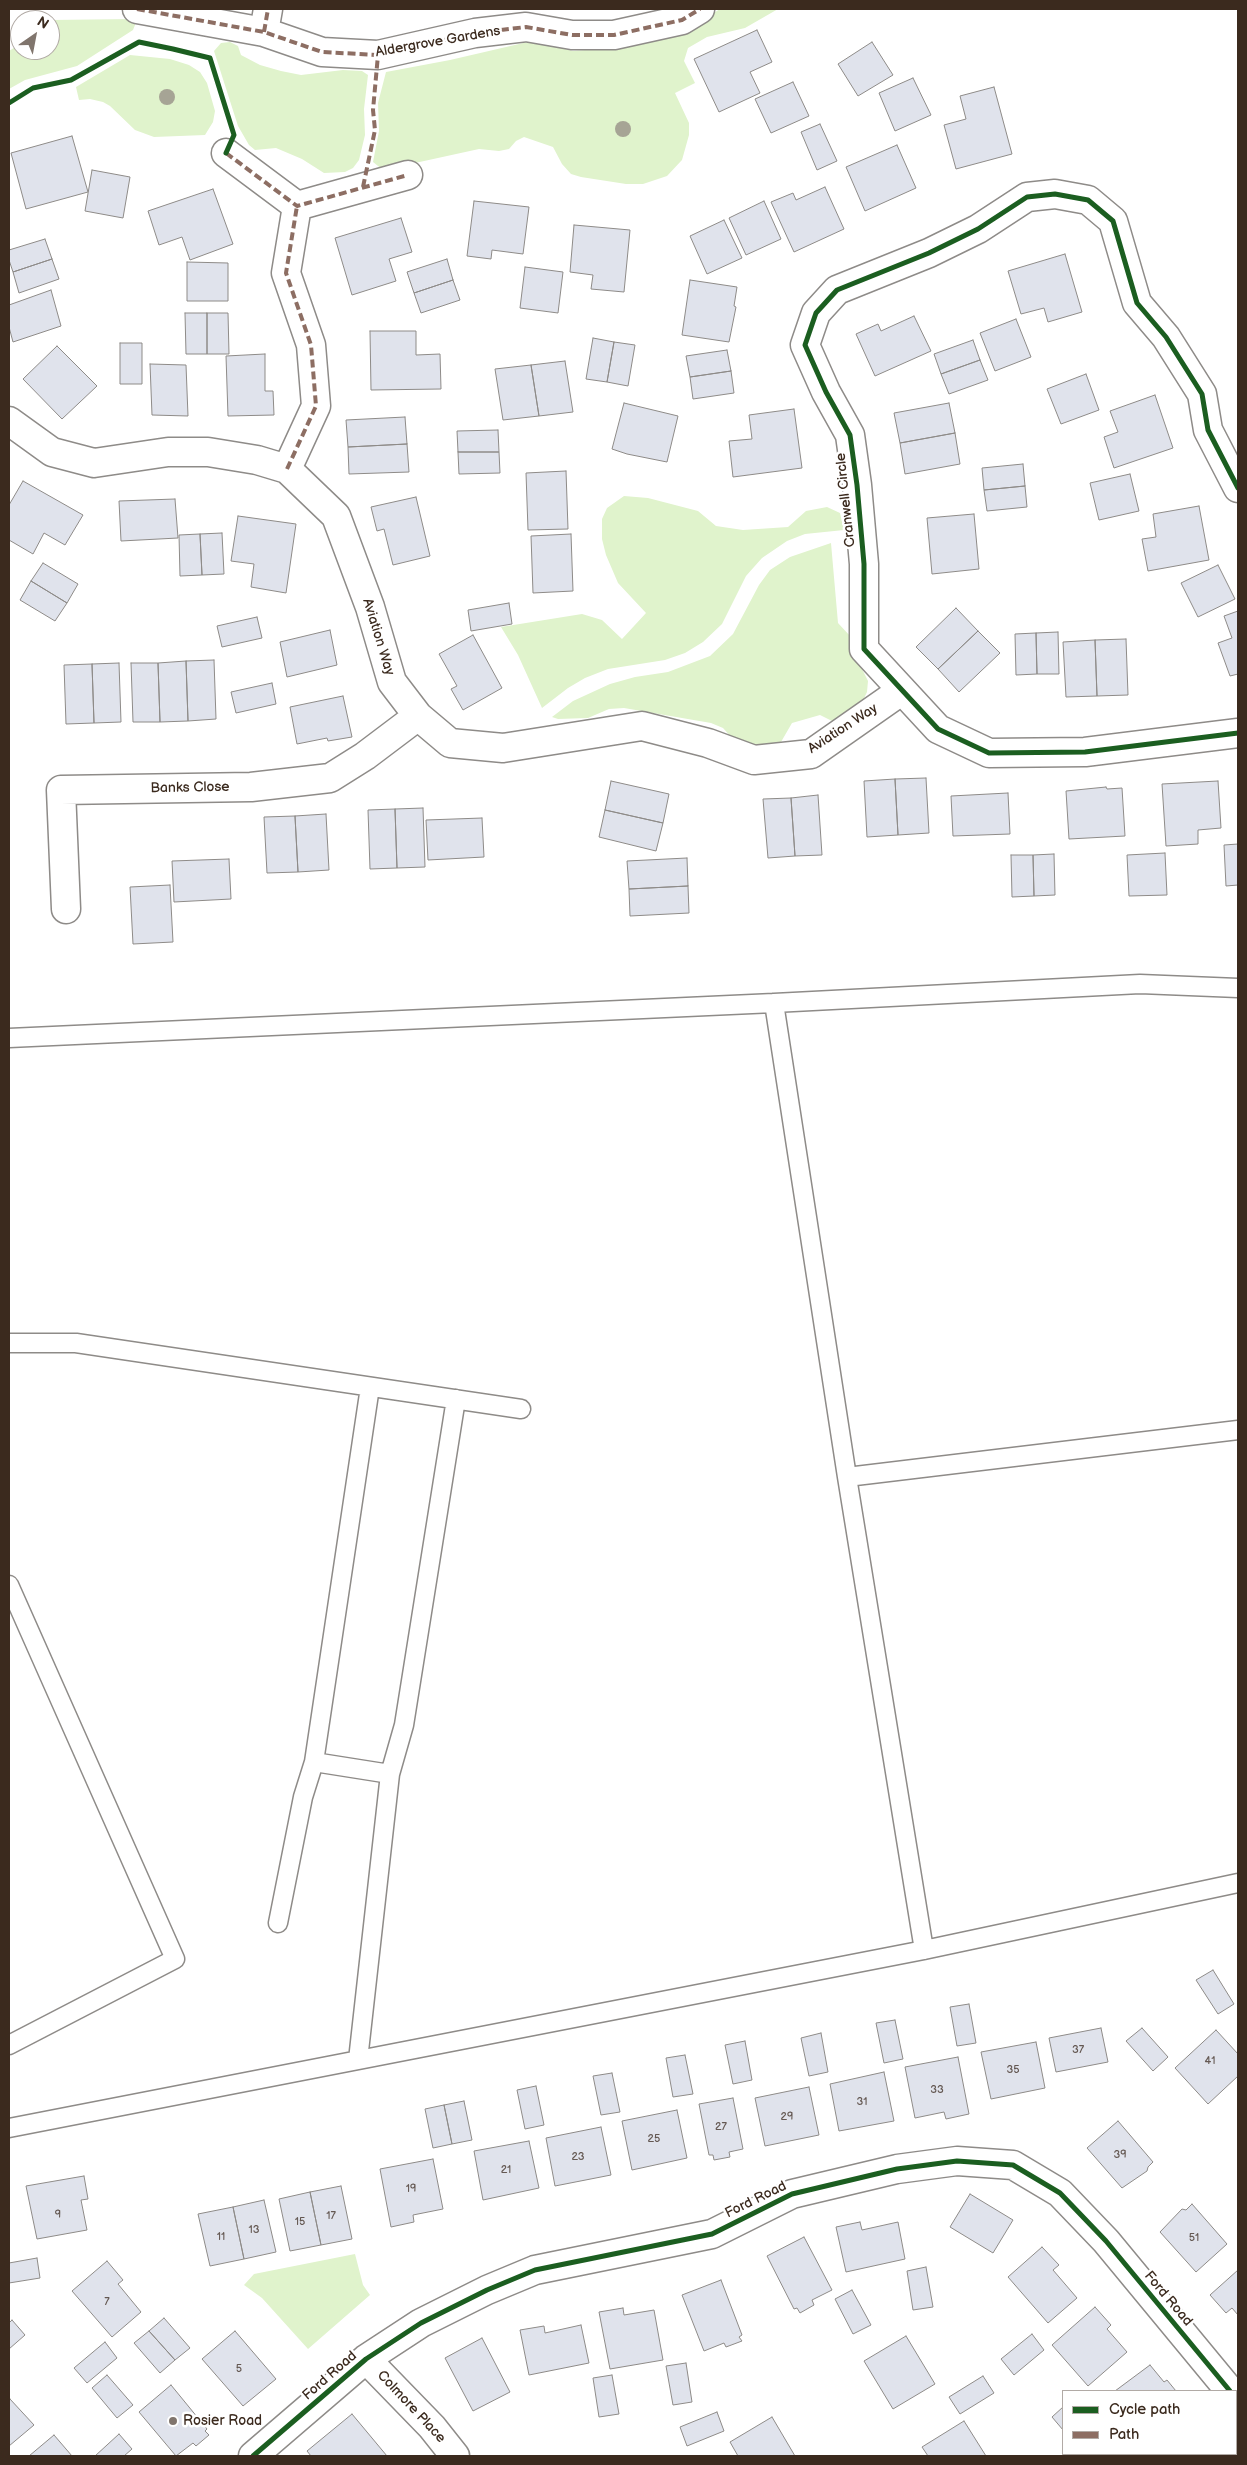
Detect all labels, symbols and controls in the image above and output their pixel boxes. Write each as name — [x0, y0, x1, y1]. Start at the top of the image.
north arrow — [10, 10, 60, 60]
text: N — [34, 13, 52, 33]
street label: Aldergrove Gardens — [374, 23, 502, 61]
street label: Cranwell Circle — [833, 452, 859, 548]
street label: Aviation Way — [358, 597, 398, 677]
street label: Aviation Way — [805, 700, 881, 758]
street label: Banks Close — [150, 779, 230, 797]
house number: 37 — [1072, 2043, 1084, 2057]
house number: 41 — [1205, 2054, 1215, 2068]
house number: 35 — [1006, 2063, 1020, 2077]
house number: 33 — [930, 2083, 944, 2097]
house number: 31 — [856, 2095, 868, 2109]
house number: 29 — [781, 2110, 793, 2124]
house number: 27 — [715, 2120, 727, 2134]
house number: 25 — [648, 2132, 660, 2146]
house number: 39 — [1113, 2148, 1127, 2162]
house number: 23 — [571, 2150, 585, 2164]
house number: 21 — [501, 2163, 511, 2177]
street label: Ford Road — [723, 2178, 789, 2222]
house number: 19 — [406, 2182, 416, 2196]
house number: 9 — [55, 2208, 61, 2222]
house number: 17 — [326, 2209, 336, 2223]
house number: 15 — [295, 2215, 305, 2229]
house number: 13 — [248, 2223, 260, 2237]
house number: 11 — [217, 2230, 225, 2244]
house number: 51 — [1189, 2231, 1199, 2245]
street label: Ford Road — [1140, 2268, 1196, 2330]
house number: 7 — [104, 2295, 110, 2309]
street label: Ford Road — [299, 2348, 361, 2404]
house number: 5 — [236, 2362, 242, 2376]
street label: Colmore Place — [373, 2367, 449, 2447]
legend — [1062, 2390, 1237, 2455]
text: Cycle path — [1109, 2400, 1180, 2419]
place label: Rosier Road — [183, 2413, 262, 2429]
marker: Rosier Road — [167, 2415, 179, 2427]
text: Path — [1109, 2425, 1139, 2444]

